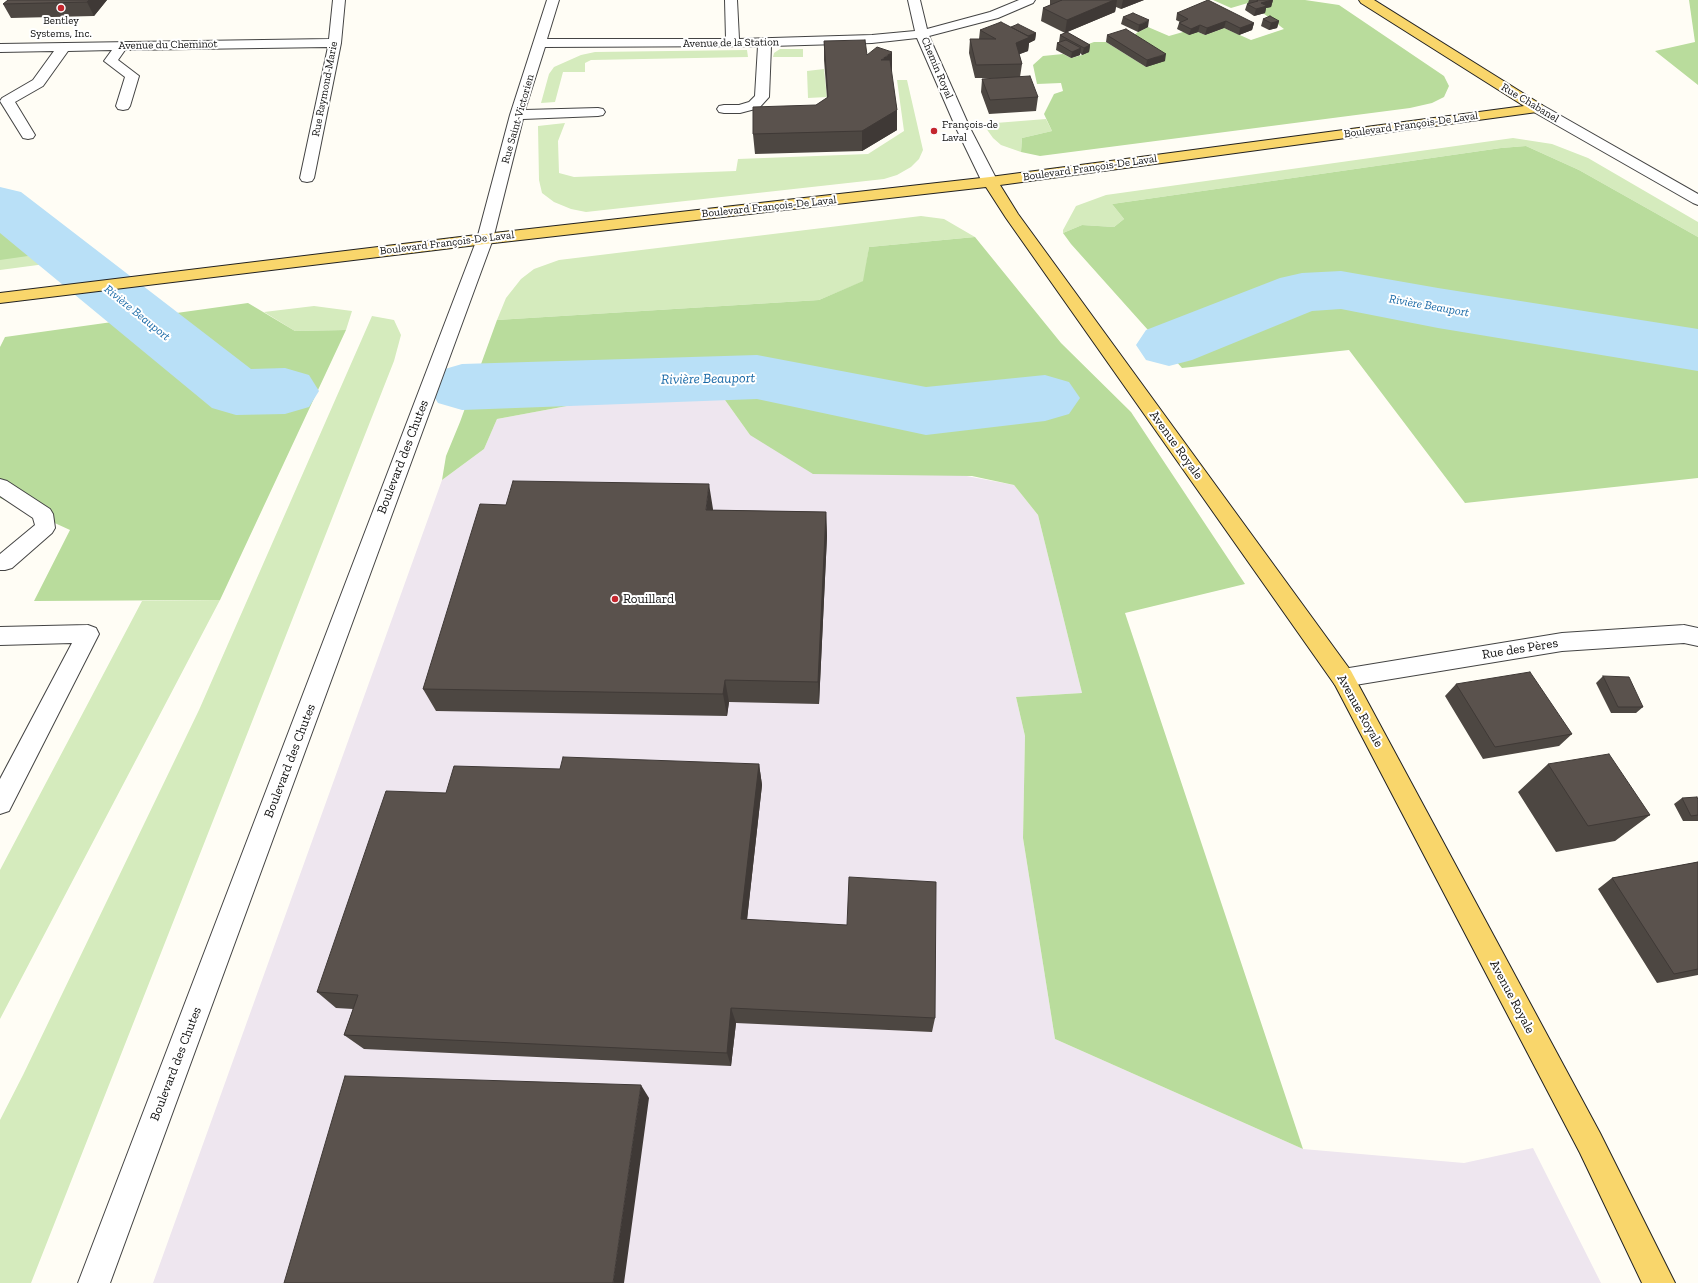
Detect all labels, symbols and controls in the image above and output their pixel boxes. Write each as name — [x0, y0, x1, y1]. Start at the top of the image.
marker: Bentley Systems, Inc. — [56, 3, 66, 13]
place label: Bentley Systems, Inc. — [30, 14, 92, 40]
street label: Chemin Royal — [918, 35, 956, 101]
street label: Avenue de la Station — [683, 36, 779, 50]
street label: Avenue du Cheminot — [118, 38, 218, 52]
street label: Rue Raymond-Marie — [309, 40, 341, 138]
street label: Rue Saint-Victorien — [499, 73, 537, 165]
street label: Rue Chabanel — [1499, 81, 1561, 125]
street label: Boulevard François-De Laval — [1343, 109, 1479, 141]
place label: François-de Laval — [942, 118, 998, 144]
marker: François-de Laval — [929, 126, 939, 136]
street label: Boulevard François-De Laval — [1022, 152, 1158, 184]
street label: Boulevard François-De Laval — [701, 193, 837, 221]
street label: Boulevard François-De Laval — [379, 228, 515, 258]
water label: Rivière Beauport — [101, 282, 173, 344]
water label: Rivière Beauport — [1388, 292, 1470, 320]
water label: Rivière Beauport — [661, 370, 755, 388]
street label: Boulevard des Chutes — [374, 398, 432, 516]
street label: Avenue Royale — [1146, 408, 1206, 482]
place label: Rouillard — [623, 591, 674, 607]
marker: Rouillard — [610, 594, 620, 604]
street label: Rue des Pères — [1481, 635, 1559, 663]
street label: Avenue Royale — [1334, 672, 1386, 750]
street label: Boulevard des Chutes — [261, 702, 319, 820]
street label: Avenue Royale — [1486, 958, 1538, 1036]
street label: Boulevard des Chutes — [147, 1005, 205, 1123]

